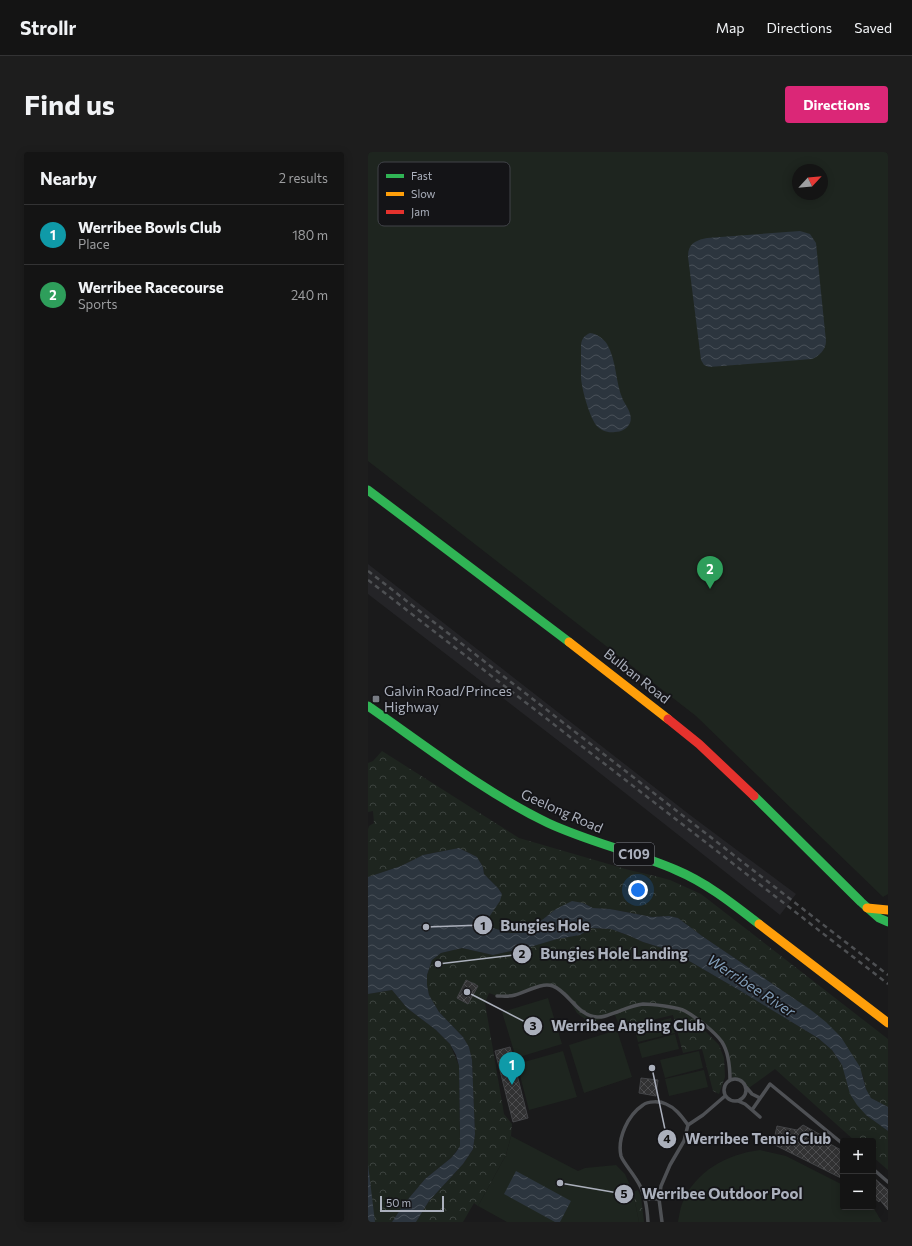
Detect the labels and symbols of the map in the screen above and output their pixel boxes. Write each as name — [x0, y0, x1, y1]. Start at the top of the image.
legend — [378, 162, 510, 226]
north arrow — [792, 164, 828, 200]
text: Fast — [411, 169, 433, 182]
text: Slow — [411, 187, 436, 200]
text: Jam — [411, 205, 430, 219]
pin: 2 — [697, 556, 723, 589]
street label: Bulban Road — [601, 644, 674, 707]
place label: Galvin Road/Princes Highway — [384, 682, 512, 715]
marker: Galvin Road/Princes Highway — [371, 694, 381, 704]
street label: Geelong Road — [519, 785, 606, 836]
road number: C109 — [614, 843, 654, 865]
your location — [628, 880, 648, 900]
callout: Bungies Hole — [473, 912, 598, 939]
text: Bungies Hole — [500, 916, 590, 934]
text: 1 — [480, 918, 486, 932]
callout: Bungies Hole Landing — [512, 941, 696, 968]
text: Bungies Hole Landing — [540, 944, 688, 962]
text: 2 — [519, 946, 526, 960]
water label: Werribee River — [704, 950, 800, 1021]
callout: Werribee Angling Club — [523, 1013, 713, 1040]
text: Werribee Angling Club — [551, 1016, 705, 1034]
text: 3 — [530, 1018, 537, 1032]
pin: 1 — [499, 1052, 525, 1085]
callout: Werribee Tennis Club — [657, 1125, 839, 1152]
text: Werribee Tennis Club — [685, 1129, 831, 1147]
text: 4 — [663, 1131, 671, 1145]
callout: Werribee Outdoor Pool — [614, 1181, 811, 1208]
text: Werribee Outdoor Pool — [642, 1184, 803, 1202]
text: 5 — [621, 1186, 628, 1200]
scale bar — [380, 1194, 444, 1213]

